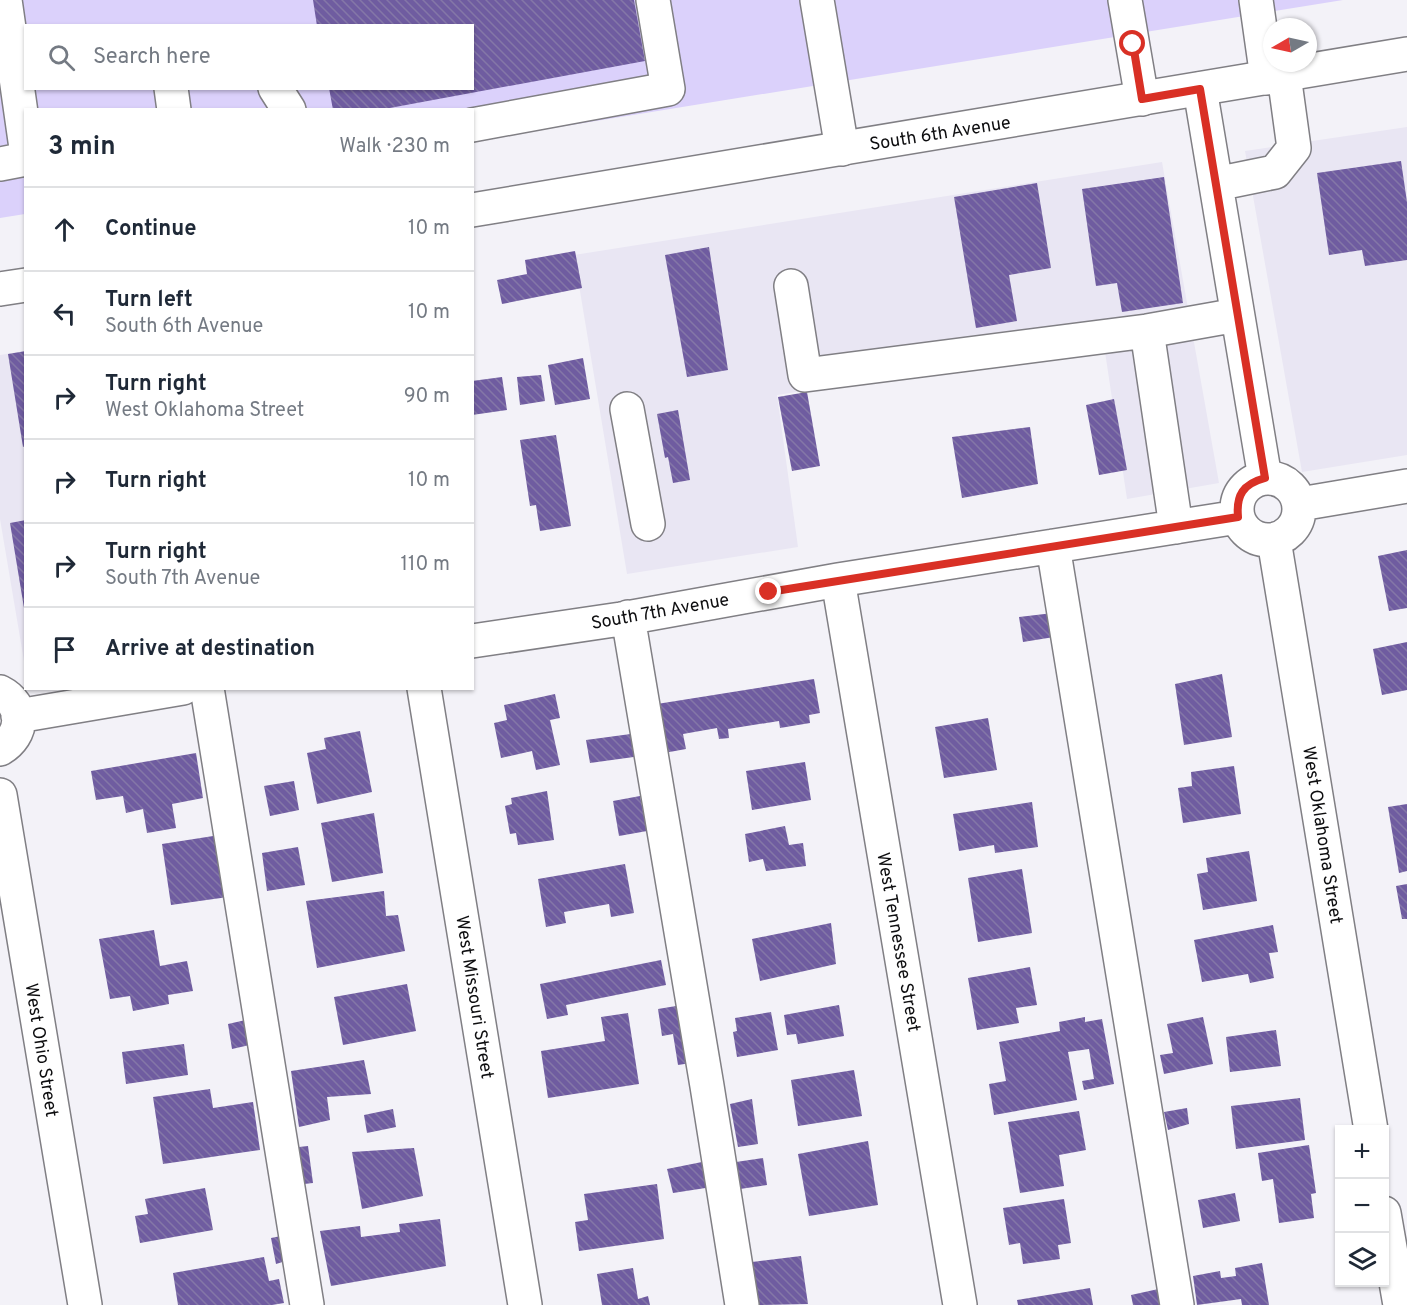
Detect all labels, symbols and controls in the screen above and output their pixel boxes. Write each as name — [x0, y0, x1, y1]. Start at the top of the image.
north arrow — [1263, 18, 1317, 72]
search box — [24, 24, 474, 90]
route start — [1119, 30, 1145, 56]
icon: search — [45, 41, 78, 74]
text: Search here — [93, 44, 211, 71]
street label: South 6th Avenue — [868, 112, 1012, 157]
text: 3 min — [48, 131, 116, 164]
text: Walk · 230 m — [339, 134, 450, 160]
icon: ahead — [48, 213, 81, 246]
text: Continue — [105, 216, 196, 243]
text: 10 m — [408, 216, 450, 242]
text: Turn left — [105, 287, 193, 314]
icon: left — [48, 297, 81, 330]
text: 10 m — [408, 300, 450, 326]
text: South 6th Avenue — [105, 314, 263, 340]
text: Turn right — [105, 371, 207, 398]
icon: right — [48, 381, 81, 414]
text: 90 m — [404, 384, 450, 410]
text: West Oklahoma Street — [105, 398, 304, 424]
icon: right — [48, 465, 81, 498]
text: Turn right — [105, 468, 207, 495]
text: 10 m — [408, 468, 450, 494]
text: Turn right — [105, 539, 207, 566]
icon: right — [48, 549, 81, 582]
text: 110 m — [401, 552, 450, 578]
text: South 7th Avenue — [105, 566, 260, 592]
route end — [755, 578, 781, 604]
street label: South 7th Avenue — [589, 589, 731, 636]
icon: arrive — [48, 633, 81, 666]
text: Arrive at destination — [105, 636, 315, 663]
street label: West Oklahoma Street — [1296, 745, 1347, 926]
street label: West Tennessee Street — [870, 851, 925, 1034]
street label: West Missouri Street — [449, 914, 498, 1080]
street label: West Ohio Street — [19, 982, 62, 1119]
map controls — [1335, 1125, 1389, 1287]
button: + — [1335, 1125, 1389, 1179]
button: − — [1335, 1179, 1389, 1233]
button: layers — [1335, 1233, 1389, 1287]

